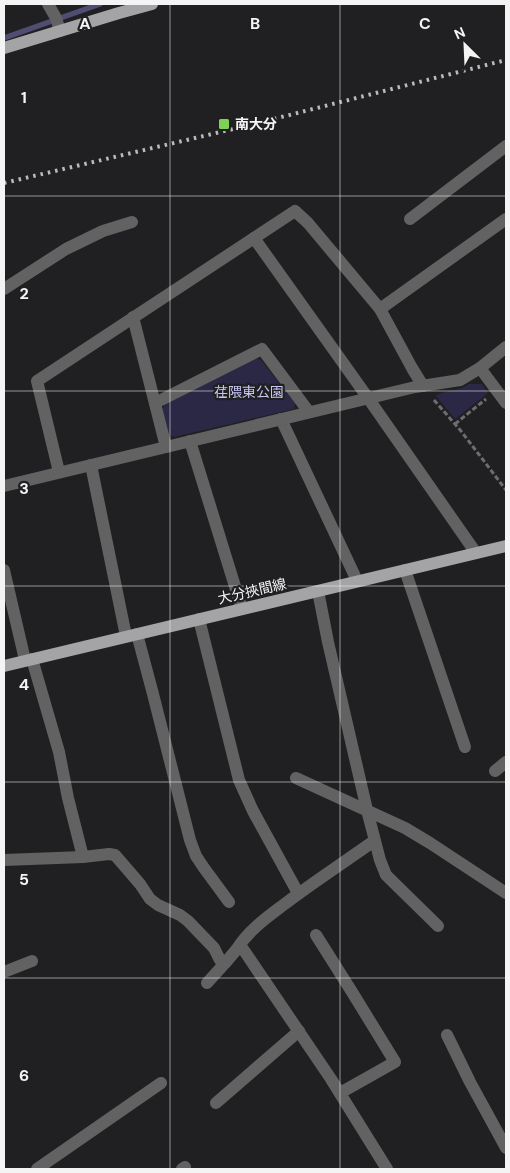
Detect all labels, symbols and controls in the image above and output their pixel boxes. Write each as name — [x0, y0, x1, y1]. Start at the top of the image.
text: A — [79, 13, 91, 34]
text: B — [250, 13, 260, 34]
text: C — [419, 13, 431, 34]
north arrow — [440, 20, 490, 70]
text: N — [451, 23, 468, 43]
text: 1 — [21, 87, 27, 108]
place label: 南大分 — [235, 115, 277, 133]
marker: 南大分 — [217, 117, 231, 131]
text: 2 — [19, 283, 29, 304]
park label: 荏隈東公園 — [214, 383, 284, 401]
text: 3 — [19, 478, 29, 499]
street label: 大分挾間線 — [216, 574, 288, 608]
text: 4 — [19, 674, 29, 695]
text: 5 — [19, 869, 29, 890]
text: 6 — [19, 1065, 29, 1086]

